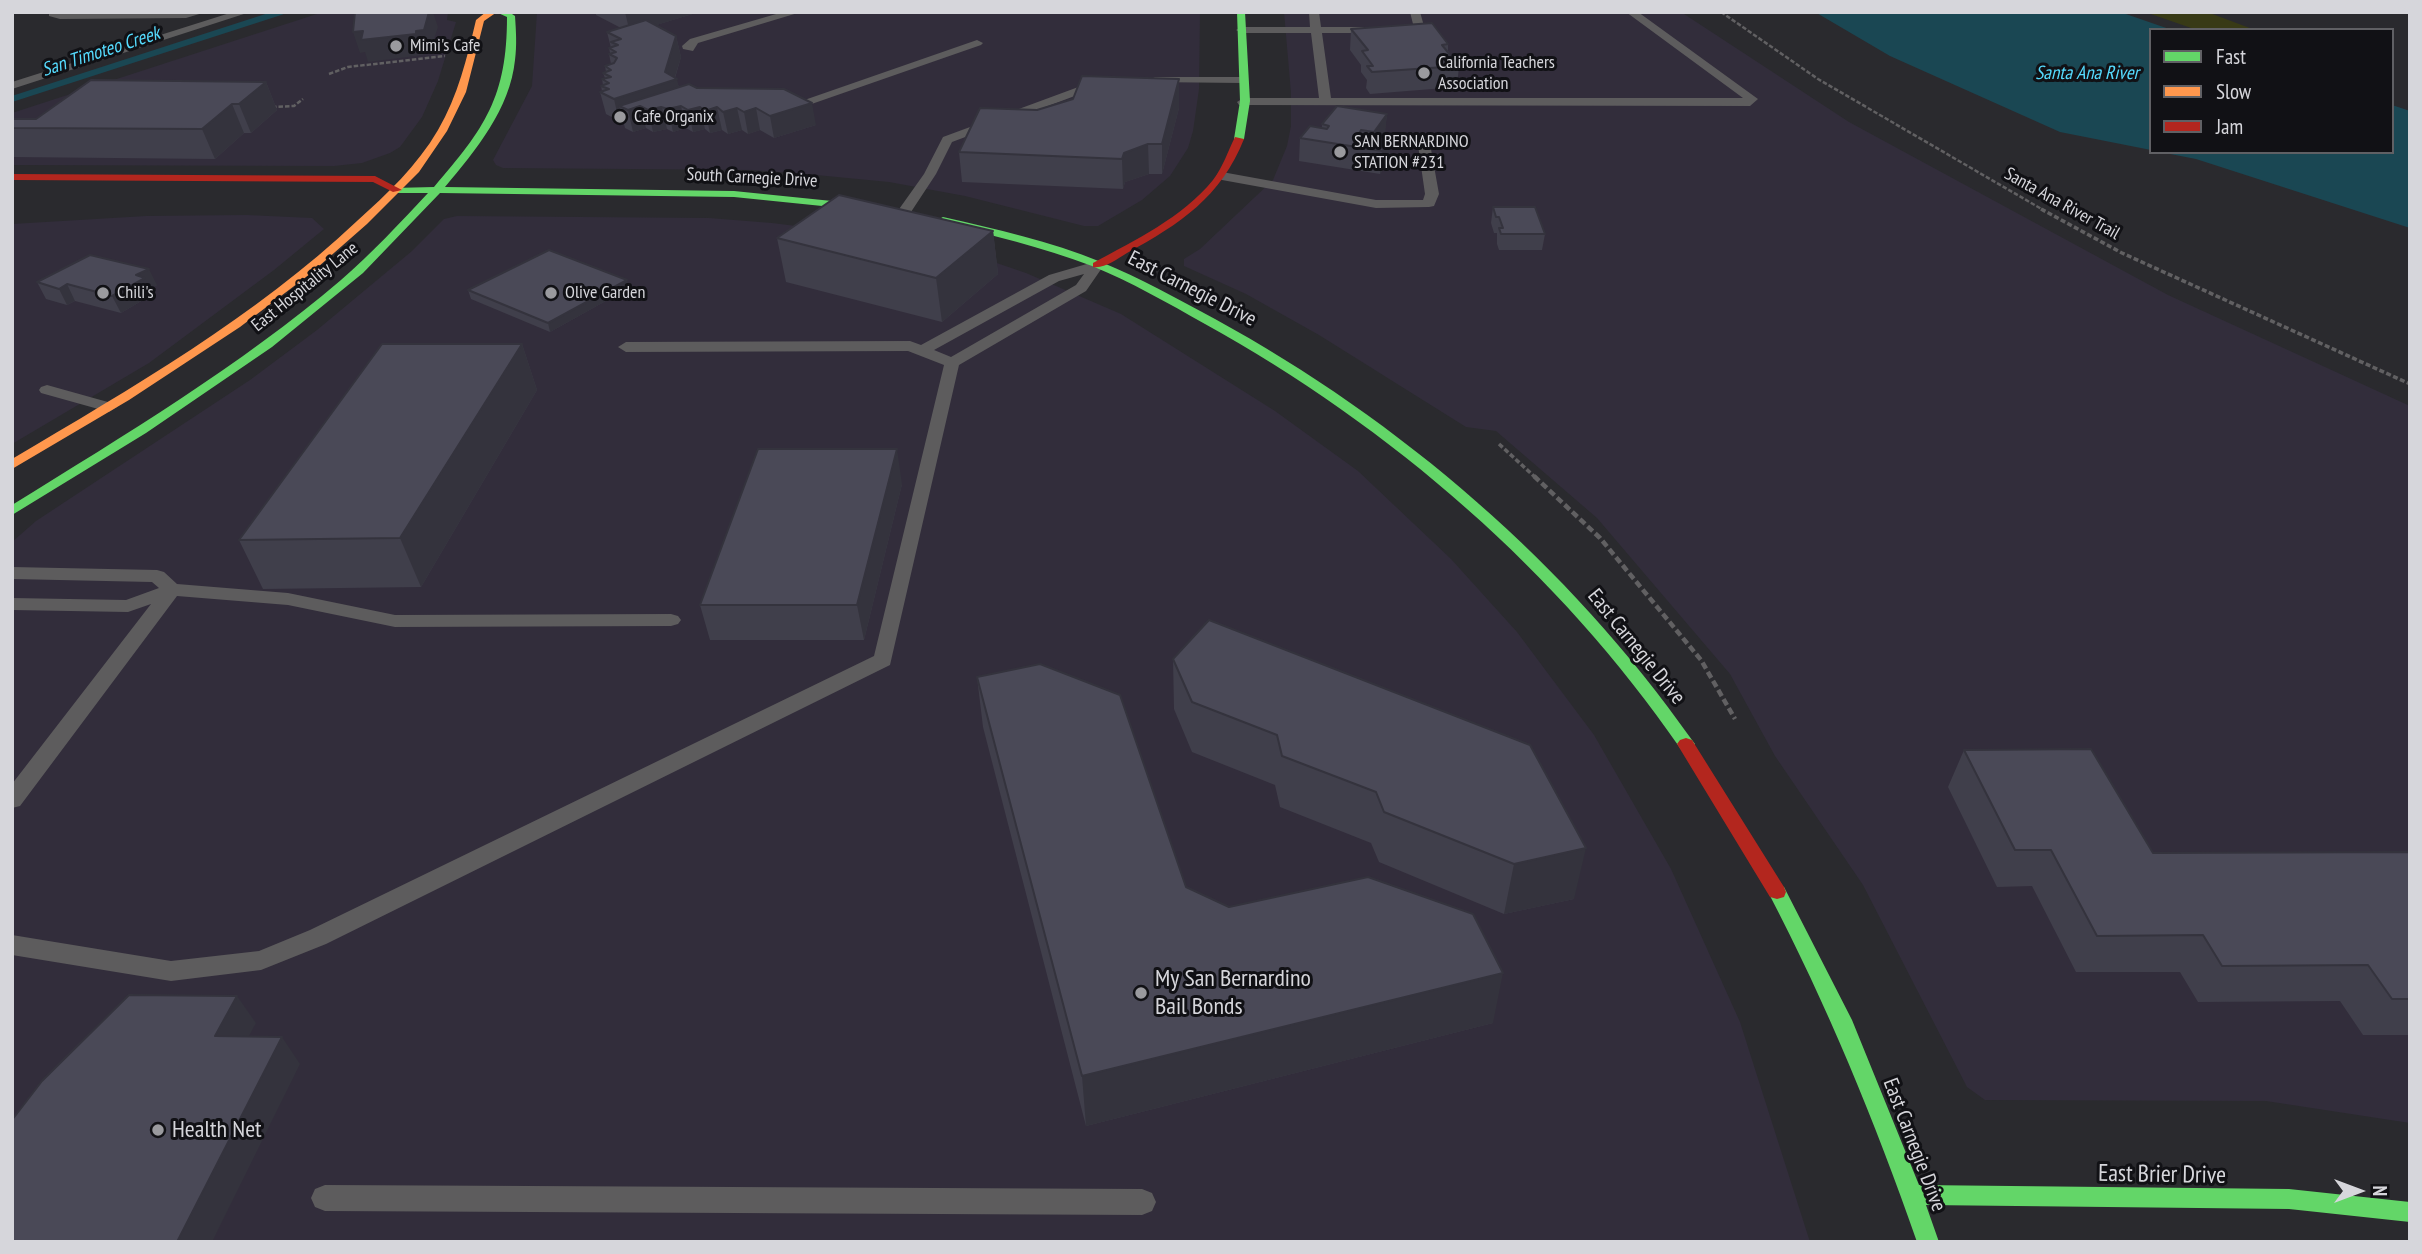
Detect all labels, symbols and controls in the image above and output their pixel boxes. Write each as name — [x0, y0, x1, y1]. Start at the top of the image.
water label: San Timoteo Creek — [39, 22, 163, 82]
legend — [2149, 28, 2394, 154]
place label: Mimi's Cafe — [410, 35, 480, 57]
marker: Mimi's Cafe — [388, 38, 404, 54]
text: Fast — [2216, 43, 2246, 70]
place label: California Teachers Association — [1438, 52, 1555, 94]
water label: Santa Ana River — [2035, 63, 2139, 85]
marker: California Teachers Association — [1416, 65, 1432, 81]
text: Slow — [2216, 78, 2251, 105]
place label: Cafe Organix — [634, 106, 714, 128]
marker: Cafe Organix — [612, 109, 628, 125]
text: Jam — [2216, 113, 2243, 140]
place label: SAN BERNARDINO STATION #231 — [1354, 131, 1469, 174]
marker: SAN BERNARDINO STATION #231 — [1332, 144, 1348, 160]
street label: Santa Ana River Trail — [2000, 163, 2124, 245]
street label: South Carnegie Drive — [686, 164, 818, 192]
street label: East Hospitality Lane — [248, 238, 362, 336]
street label: East Carnegie Drive — [1124, 246, 1260, 332]
place label: Chili's — [117, 282, 154, 304]
place label: Olive Garden — [565, 282, 645, 304]
marker: Chili's — [95, 285, 111, 301]
marker: Olive Garden — [543, 285, 559, 301]
street label: East Carnegie Drive — [1582, 584, 1690, 710]
place label: My San Bernardino Bail Bonds — [1155, 965, 1311, 1021]
marker: My San Bernardino Bail Bonds — [1133, 985, 1149, 1001]
street label: East Carnegie Drive — [1877, 1075, 1951, 1215]
place label: Health Net — [172, 1116, 262, 1144]
marker: Health Net — [150, 1122, 166, 1138]
north arrow — [2324, 1156, 2394, 1226]
street label: East Brier Drive — [2098, 1159, 2226, 1191]
text: N — [2368, 1186, 2392, 1196]

